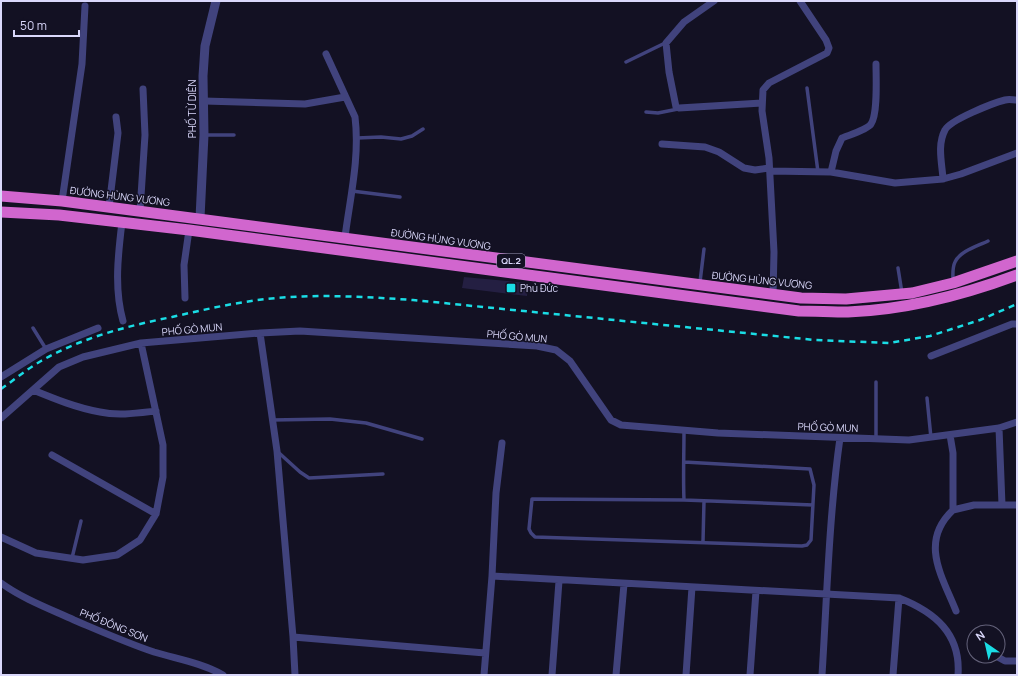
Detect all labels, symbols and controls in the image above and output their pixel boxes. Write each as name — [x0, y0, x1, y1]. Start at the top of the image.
scale bar — [14, 12, 79, 38]
text: 50 m — [20, 17, 47, 34]
street label: PHỐ TỪ DIÊN — [184, 79, 199, 138]
street label: ĐƯỜNG HÙNG VƯƠNG — [69, 183, 171, 209]
street label: ĐƯỜNG HÙNG VƯƠNG — [390, 225, 492, 253]
road number: QL.2 — [497, 254, 525, 268]
street label: ĐƯỜNG HÙNG VƯƠNG — [711, 268, 813, 292]
place label: Phủ Đức — [520, 281, 559, 295]
marker: Phủ Đức — [505, 282, 517, 294]
street label: PHỐ GÒ MUN — [161, 318, 223, 339]
street label: PHỐ GÒ MUN — [486, 325, 548, 346]
street label: PHỐ GÒ MUN — [797, 418, 859, 435]
street label: PHỐ ĐÔNG SƠN — [78, 604, 151, 645]
north arrow — [966, 624, 1006, 664]
text: N — [973, 627, 988, 644]

